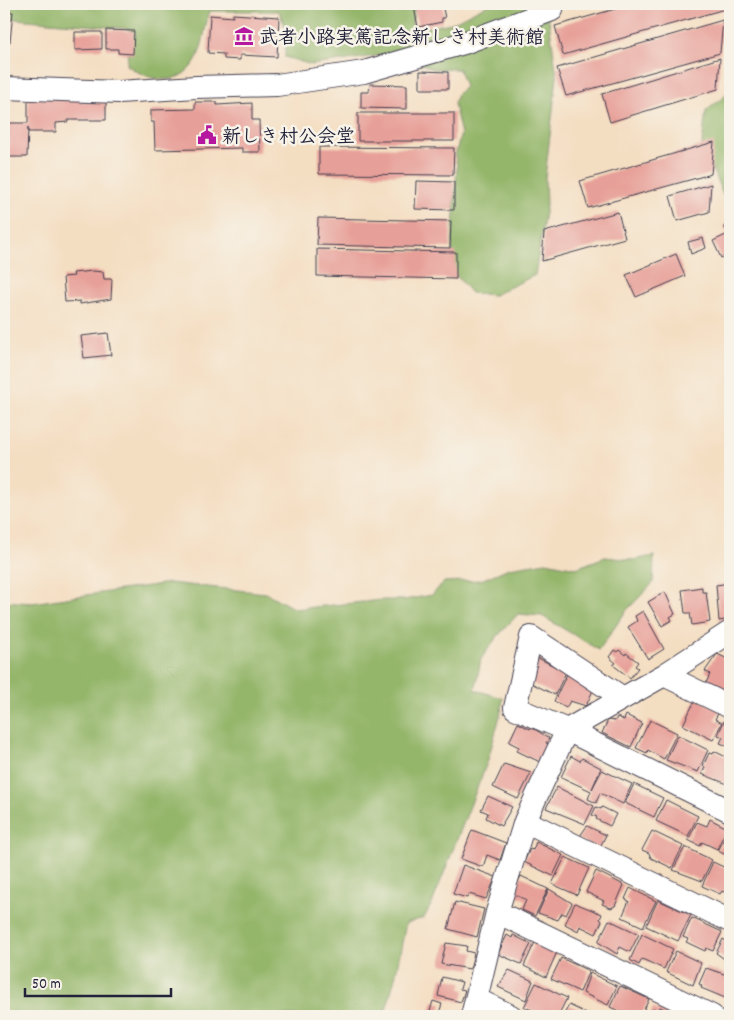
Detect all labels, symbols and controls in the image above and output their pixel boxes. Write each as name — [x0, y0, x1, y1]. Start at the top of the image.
museum icon: 武者小路実篤記念新しき村美術館 — [233, 25, 255, 47]
place label: 武者小路実篤記念新しき村美術館 — [259, 26, 544, 53]
public building icon: 新しき村公会堂 — [196, 124, 218, 146]
place label: 新しき村公会堂 — [222, 125, 355, 152]
scale bar — [25, 965, 171, 997]
text: 50 m — [32, 974, 61, 996]

